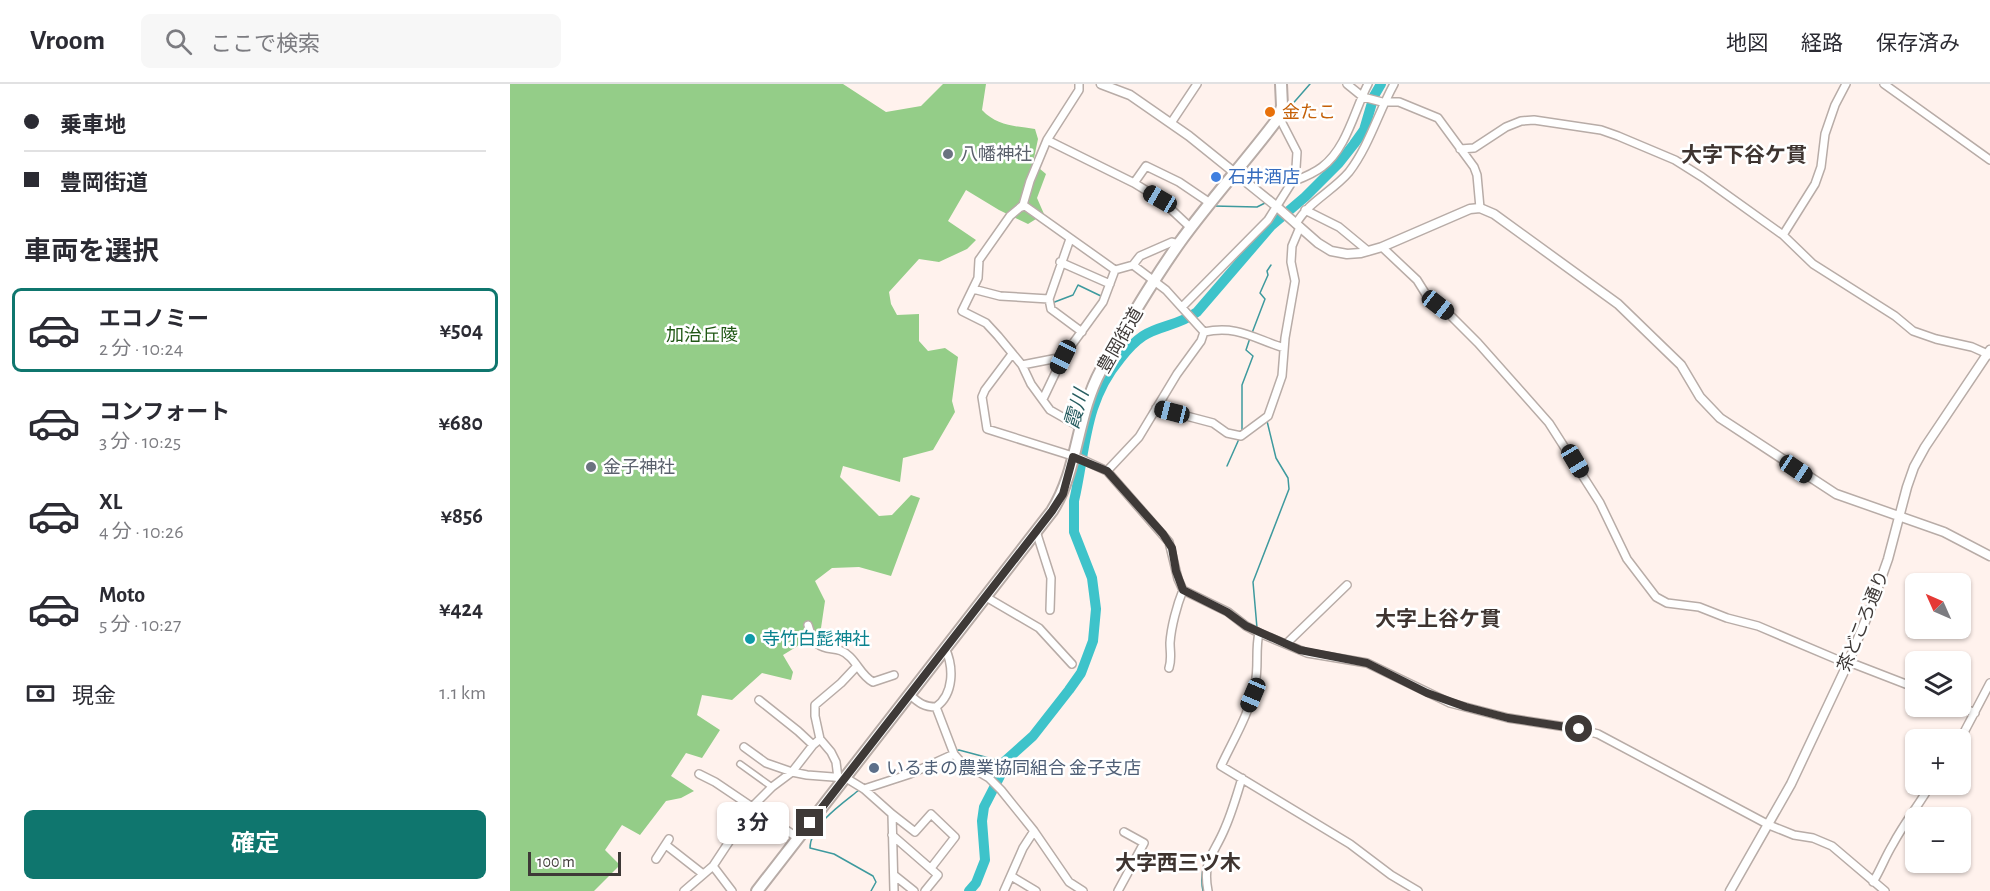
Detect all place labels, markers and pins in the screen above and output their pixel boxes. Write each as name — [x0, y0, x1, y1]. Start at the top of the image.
place label: 金たこ — [1282, 103, 1336, 122]
marker: 金たこ — [1263, 105, 1277, 119]
place label: 八幡神社 — [960, 145, 1032, 164]
marker: 八幡神社 — [941, 147, 955, 161]
place label: 石井酒店 — [1228, 167, 1300, 187]
marker: 石井酒店 — [1209, 170, 1223, 184]
place label: 金子神社 — [603, 458, 675, 477]
marker: 金子神社 — [584, 460, 598, 474]
place label: 寺竹白髭神社 — [762, 629, 870, 649]
marker: 寺竹白髭神社 — [743, 632, 757, 646]
place label: いるまの農業協同組合 金子支店 — [886, 758, 1141, 778]
marker: いるまの農業協同組合 金子支店 — [867, 761, 881, 775]

